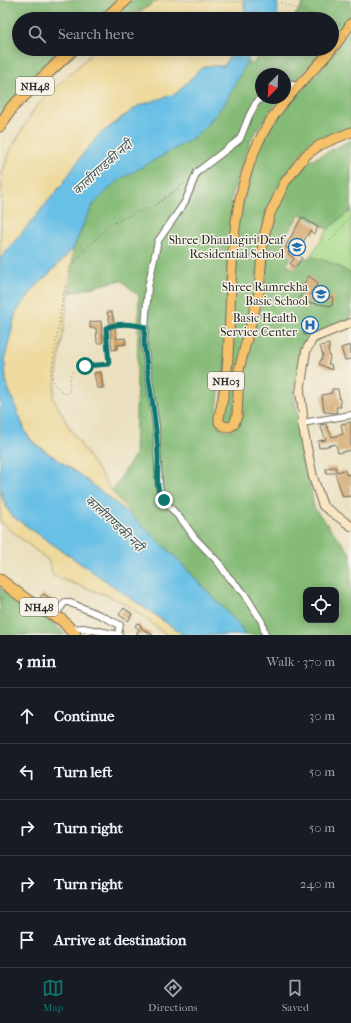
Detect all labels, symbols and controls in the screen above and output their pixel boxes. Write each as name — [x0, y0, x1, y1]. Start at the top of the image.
search box — [12, 12, 339, 56]
icon: search — [26, 23, 48, 45]
text: Search here — [58, 25, 134, 43]
north arrow — [255, 68, 291, 104]
road number: NH48 — [16, 77, 54, 95]
water label: कालीगण्डकी नदी — [70, 135, 137, 198]
place label: Shree Dhaulagiri Deaf Residential School — [169, 233, 287, 261]
school or university icon: Shree Dhaulagiri Deaf Residential School — [287, 237, 307, 257]
place label: Shree Ramrekha Basic School — [222, 280, 309, 308]
school or university icon: Shree Ramrekha Basic School — [311, 284, 331, 304]
place label: Basic Health Service Center — [220, 311, 298, 339]
hospital icon: Basic Health Service Center — [300, 315, 320, 335]
route start — [76, 357, 94, 375]
road number: NH03 — [208, 372, 244, 390]
route end — [155, 491, 173, 509]
water label: कालीगण्डकी नदी — [82, 492, 149, 556]
map controls — [303, 587, 339, 623]
button: locate — [303, 587, 339, 623]
road number: NH48 — [20, 598, 58, 616]
text: 5 min — [16, 651, 56, 671]
text: Walk · 370 m — [266, 654, 335, 669]
icon: ahead — [16, 705, 38, 727]
text: Continue — [54, 707, 114, 725]
text: 30 m — [309, 708, 335, 723]
icon: left — [16, 761, 38, 783]
text: Turn left — [54, 763, 112, 781]
text: 50 m — [309, 764, 335, 779]
icon: right — [16, 817, 38, 839]
text: Turn right — [54, 819, 123, 837]
text: 50 m — [309, 820, 335, 835]
icon: right — [16, 873, 38, 895]
text: Turn right — [54, 875, 123, 893]
text: 240 m — [300, 876, 335, 891]
icon: arrive — [16, 929, 38, 951]
text: Arrive at destination — [54, 931, 186, 949]
tab: Map — [42, 977, 64, 1014]
tab: Directions — [148, 977, 198, 1014]
tab: Saved — [282, 977, 309, 1014]

